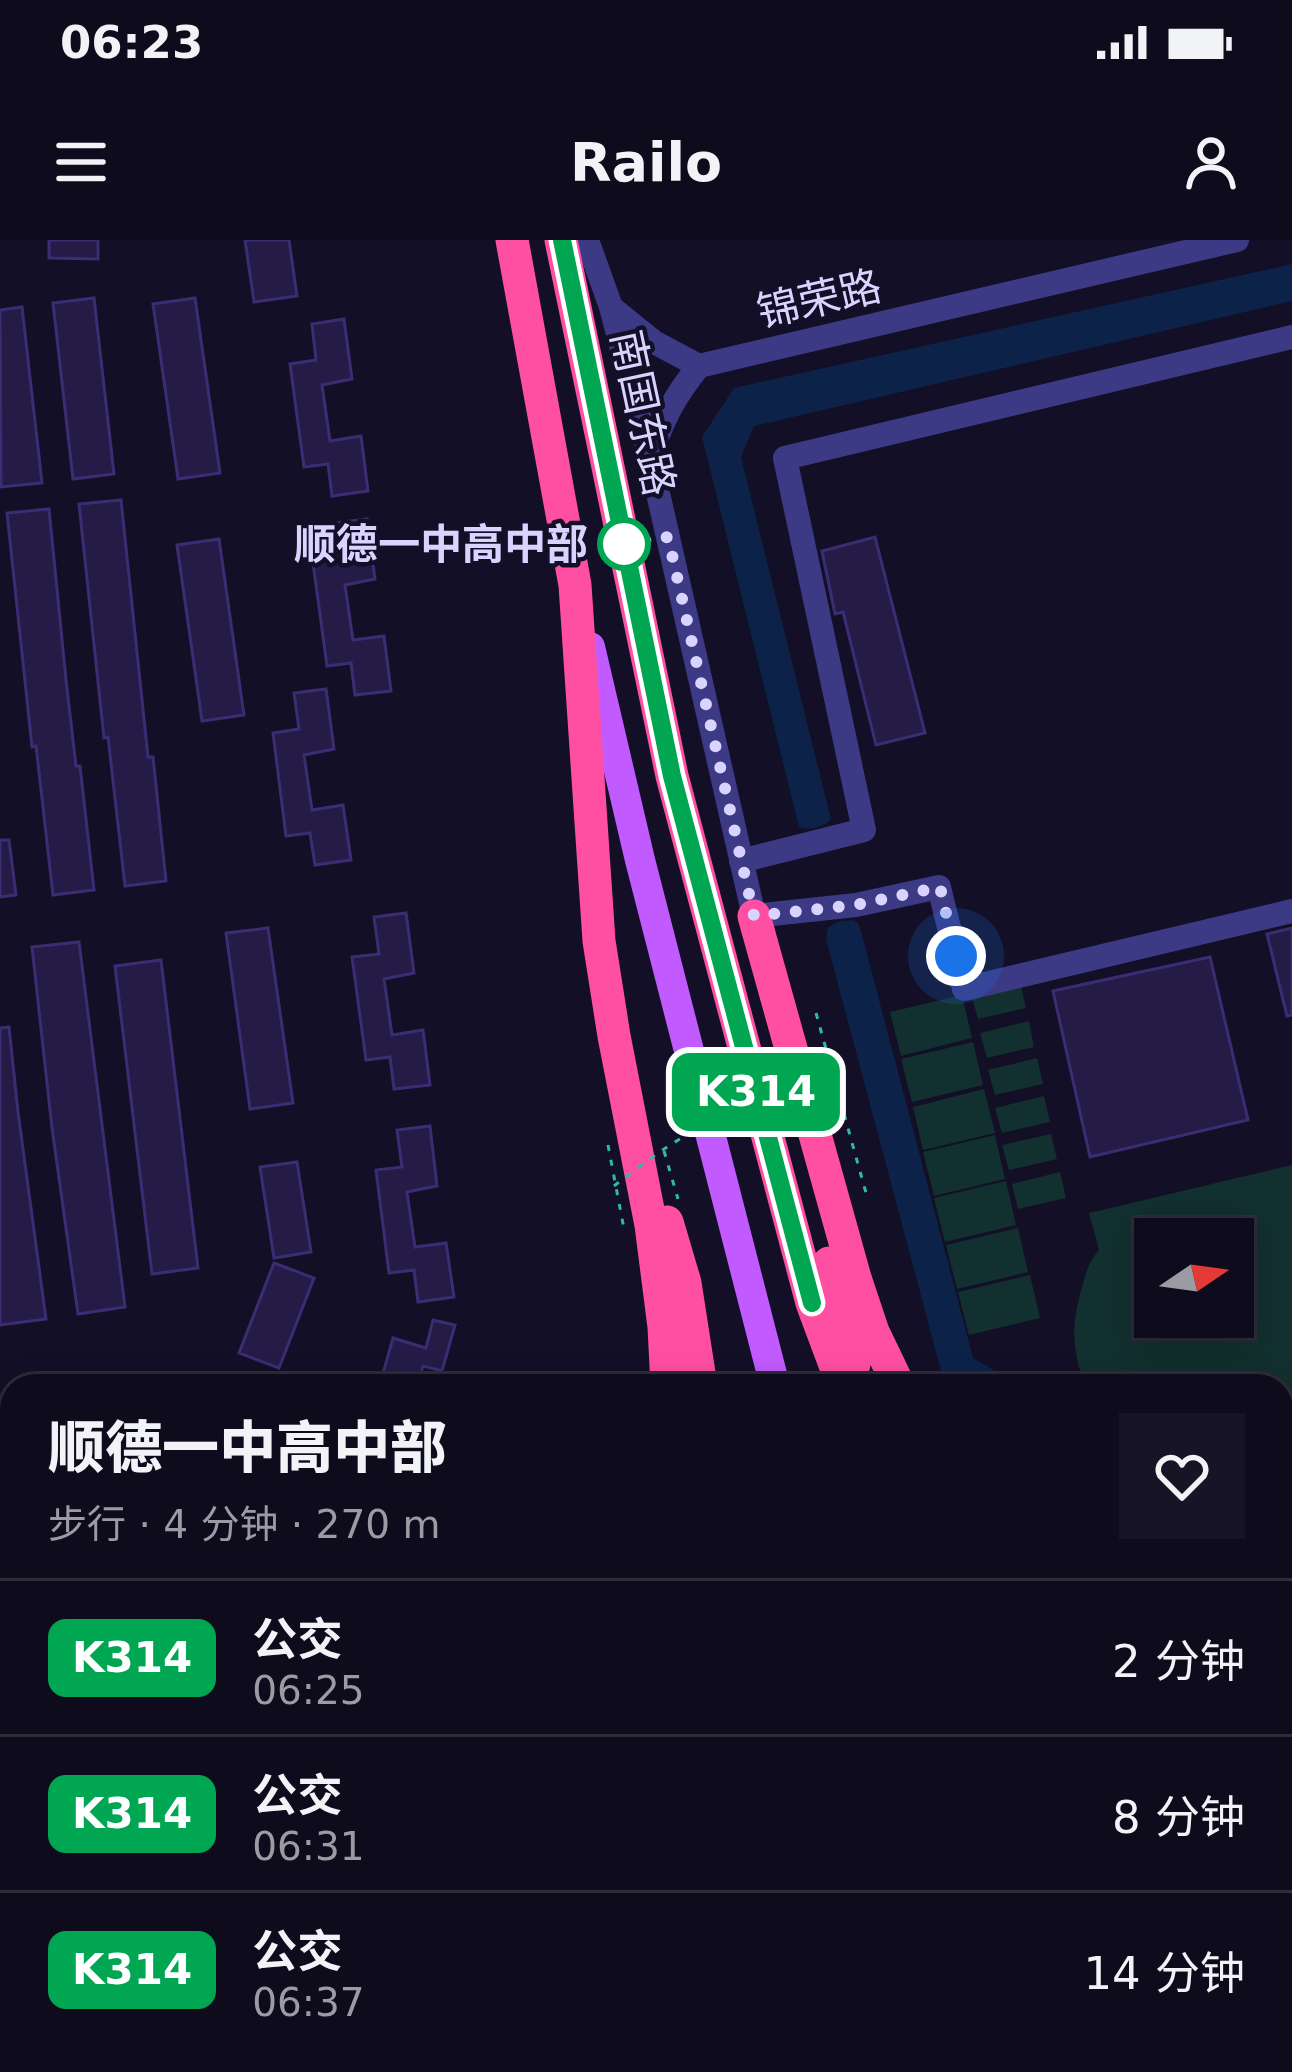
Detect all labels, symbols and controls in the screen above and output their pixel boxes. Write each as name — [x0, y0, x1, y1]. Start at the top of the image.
text: 06:23 — [60, 16, 203, 69]
icon: menu — [48, 129, 114, 195]
icon: person — [1178, 129, 1244, 195]
text: Railo — [570, 131, 722, 194]
street label: 锦荣路 — [752, 261, 886, 337]
street label: 南国东路 — [602, 326, 684, 500]
marker: 顺德一中高中部 — [599, 519, 649, 569]
place label: 顺德一中高中部 — [294, 520, 588, 569]
your location — [926, 926, 986, 986]
line badge: K314 — [672, 1053, 840, 1131]
text: K314 — [696, 1067, 816, 1116]
north arrow — [1134, 1218, 1254, 1338]
map controls — [1134, 1218, 1254, 1338]
button: heart — [1119, 1413, 1245, 1539]
text: 顺德一中高中部 — [48, 1415, 447, 1481]
text: 步行 · 4 分钟 · 270 m — [48, 1502, 440, 1547]
text: 公交 — [252, 1613, 342, 1666]
text: K314 — [72, 1633, 192, 1682]
text: 2 分钟 — [1112, 1635, 1245, 1688]
text: 06:25 — [252, 1668, 365, 1713]
text: 公交 — [252, 1769, 342, 1822]
text: K314 — [72, 1789, 192, 1838]
text: 8 分钟 — [1112, 1791, 1245, 1844]
text: 06:31 — [252, 1824, 365, 1869]
text: 公交 — [252, 1925, 342, 1978]
text: K314 — [72, 1945, 192, 1994]
text: 14 分钟 — [1083, 1947, 1245, 2000]
text: 06:37 — [252, 1980, 365, 2025]

